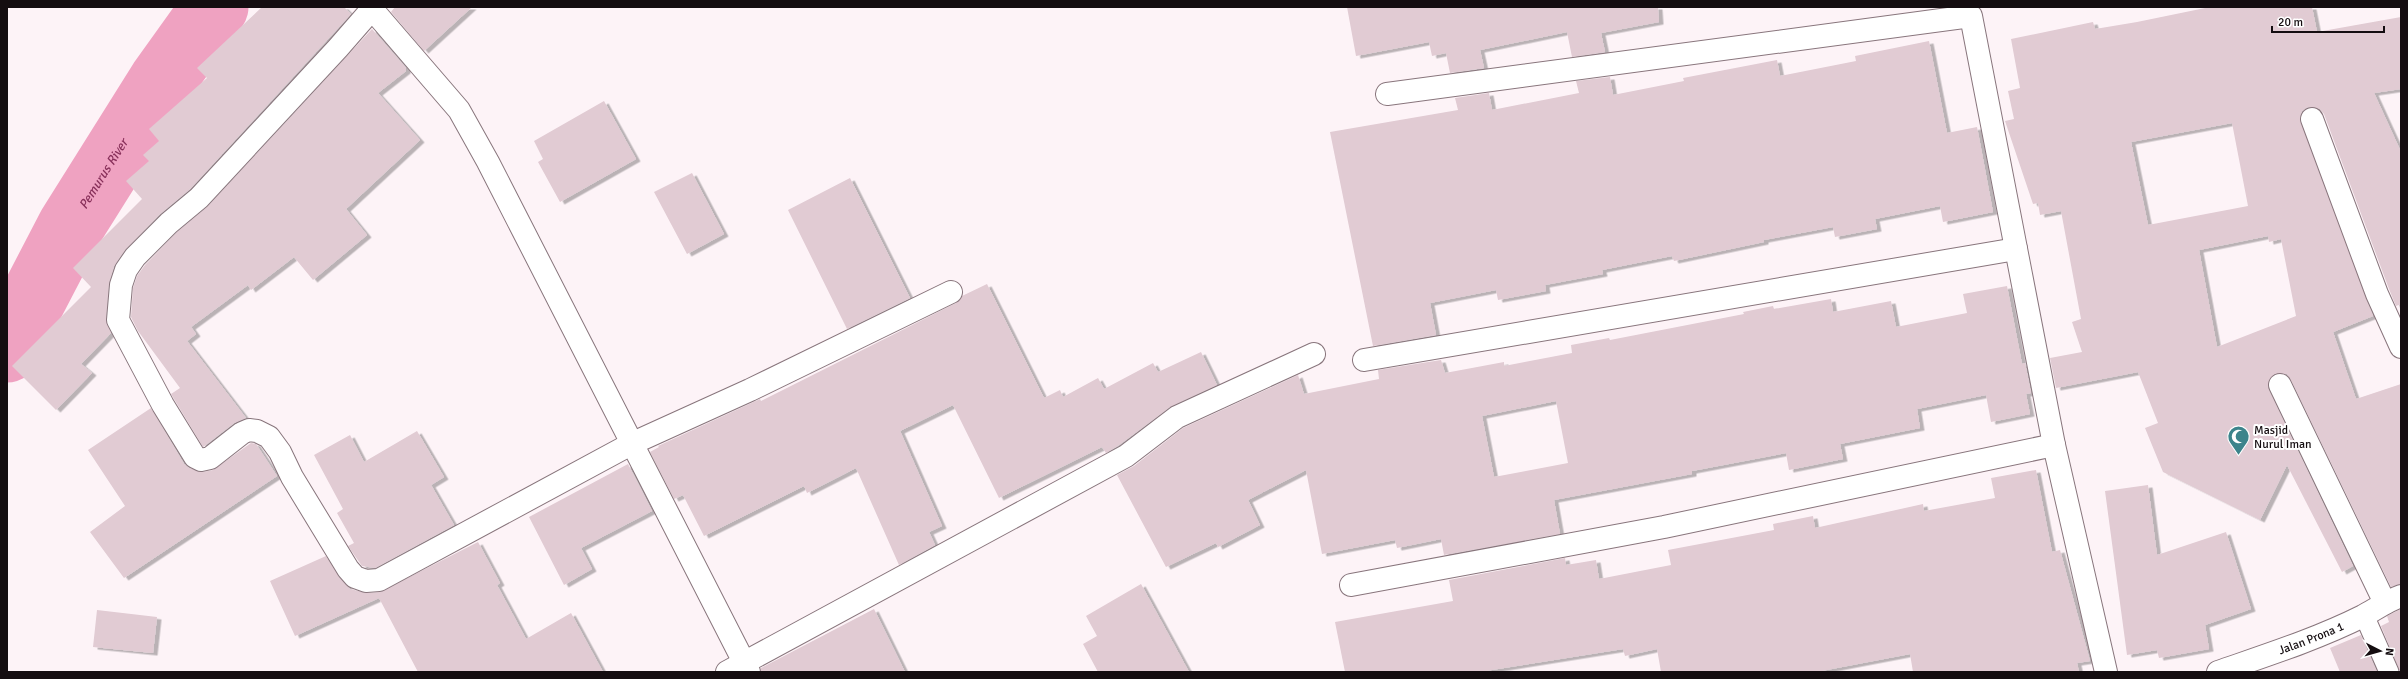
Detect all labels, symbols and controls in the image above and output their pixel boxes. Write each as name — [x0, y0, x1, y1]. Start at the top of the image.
scale bar — [2272, 8, 2384, 34]
text: 20 m — [2278, 15, 2303, 30]
water label: Pemurus River — [76, 134, 133, 212]
place label: Masjid Nurul Iman — [2254, 423, 2312, 452]
mosque icon: Masjid Nurul Iman — [2225, 424, 2251, 457]
street label: Jalan Prona 1 — [2276, 619, 2346, 658]
north arrow — [2360, 631, 2400, 671]
text: N — [2383, 648, 2396, 656]

